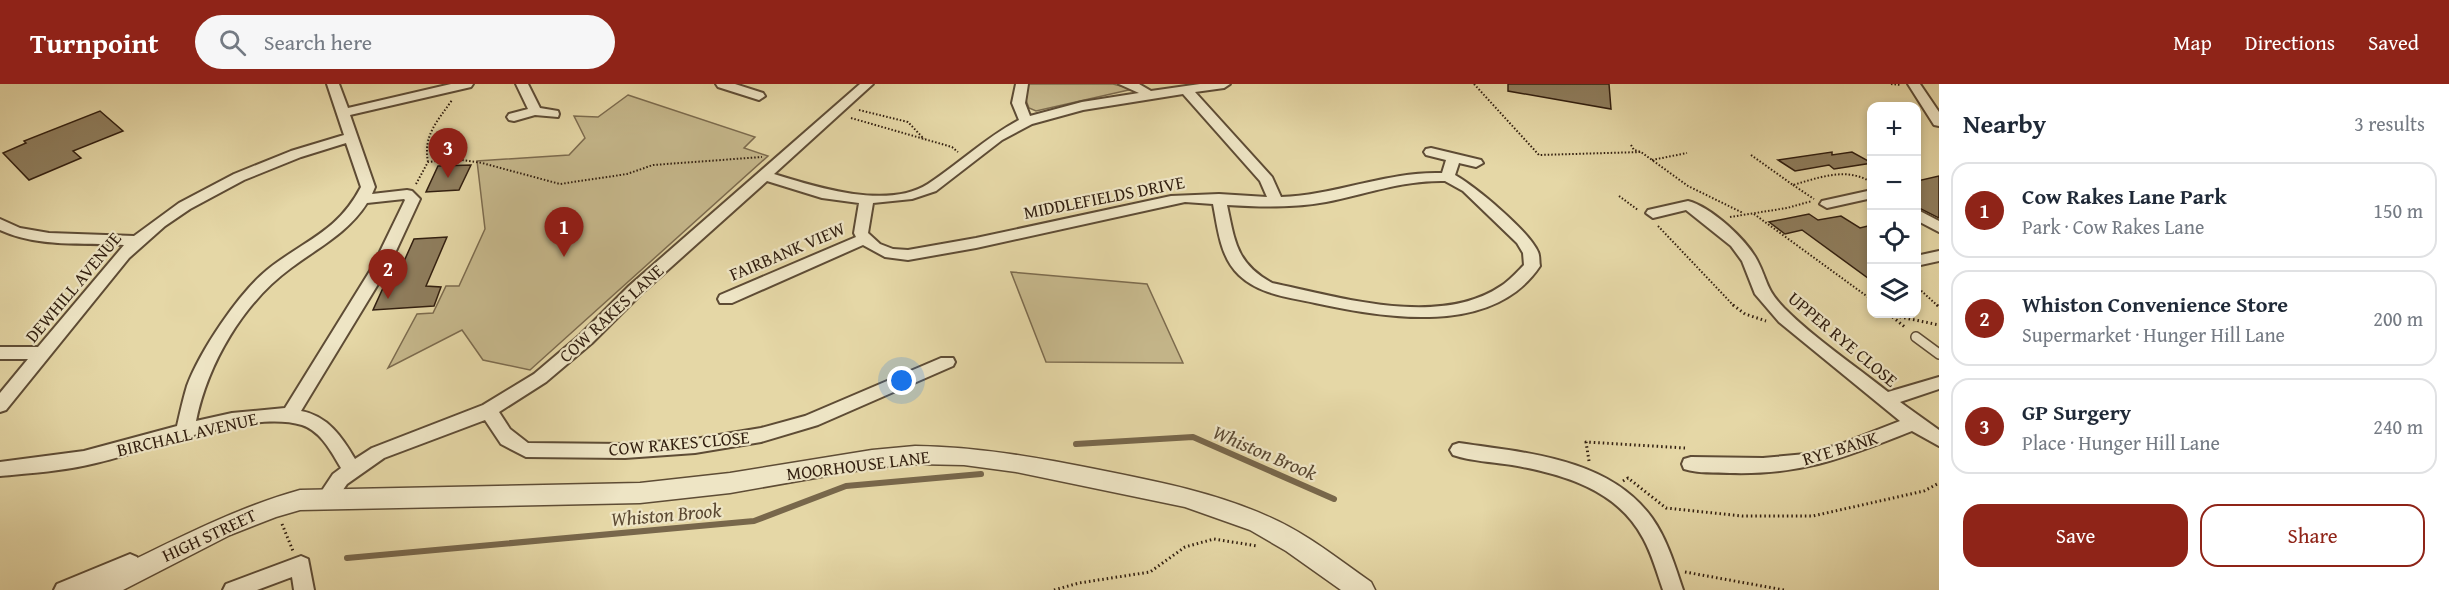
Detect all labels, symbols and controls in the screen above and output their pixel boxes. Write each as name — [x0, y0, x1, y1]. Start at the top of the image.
search box — [195, 15, 615, 69]
text: Turnpoint — [30, 22, 159, 63]
icon: search — [216, 26, 249, 59]
text: Search here — [264, 26, 372, 58]
text: Map — [2173, 27, 2212, 58]
text: Directions — [2245, 27, 2335, 58]
text: Saved — [2368, 27, 2419, 58]
map controls — [1867, 102, 1921, 318]
button: + — [1867, 102, 1921, 156]
text: Nearby — [1963, 104, 2046, 143]
text: 3 results — [2354, 109, 2425, 138]
pin: 3 — [428, 128, 468, 178]
button: − — [1867, 156, 1921, 210]
street label: MIDDLEFIELDS DRIVE — [1021, 168, 1187, 226]
text: Cow Rakes Lane Park — [2022, 180, 2227, 212]
text: 1 — [1979, 196, 1990, 225]
text: 150 m — [2373, 196, 2423, 225]
pin: 1 — [544, 208, 584, 257]
button: locate — [1867, 210, 1921, 264]
text: Park · Cow Rakes Lane — [2022, 212, 2204, 241]
street label: FAIRBANK VIEW — [725, 214, 850, 288]
street label: DEWHILL AVENUE — [18, 226, 128, 348]
pin: 2 — [368, 250, 408, 299]
street label: COW RAKES LANE — [553, 257, 669, 369]
button: layers — [1867, 264, 1921, 318]
street label: UPPER RYE CLOSE — [1782, 285, 1904, 393]
text: Whiston Convenience Store — [2022, 288, 2288, 320]
text: 2 — [1979, 304, 1990, 333]
text: 200 m — [2373, 304, 2423, 333]
text: Supermarket · Hunger Hill Lane — [2022, 320, 2285, 349]
your location — [887, 366, 916, 395]
text: GP Surgery — [2022, 396, 2131, 428]
street label: BIRCHALL AVENUE — [114, 405, 260, 463]
text: 3 — [1979, 412, 1990, 441]
text: 240 m — [2373, 412, 2423, 441]
water label: Whiston Brook — [1208, 417, 1322, 487]
street label: COW RAKES CLOSE — [608, 423, 750, 463]
street label: RYE BANK — [1799, 424, 1881, 472]
text: Place · Hunger Hill Lane — [2022, 428, 2220, 457]
street label: MOORHOUSE LANE — [785, 443, 931, 487]
water label: Whiston Brook — [610, 495, 723, 533]
street label: HIGH STREET — [157, 501, 261, 569]
button: Save — [1963, 504, 2188, 567]
button: Share — [2200, 504, 2425, 567]

